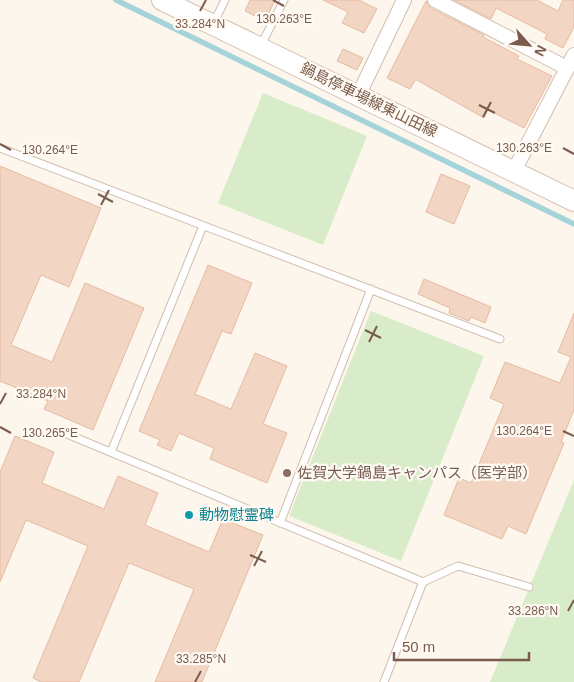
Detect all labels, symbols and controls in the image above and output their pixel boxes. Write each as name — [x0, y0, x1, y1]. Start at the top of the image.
text: 130.263°E — [256, 12, 312, 26]
text: 33.284°N — [175, 17, 225, 31]
north arrow — [504, 20, 554, 70]
text: N — [531, 43, 550, 59]
street label: 鍋島停車場線東山田線 — [298, 59, 440, 140]
text: 130.263°E — [496, 141, 552, 155]
text: 130.264°E — [22, 143, 78, 157]
text: 33.284°N — [16, 387, 66, 401]
text: 130.264°E — [496, 424, 552, 438]
text: 130.265°E — [22, 426, 78, 440]
place label: 佐賀大学鍋島キャンパス（医学部） — [297, 464, 537, 481]
marker: 佐賀大学鍋島キャンパス（医学部） — [281, 467, 293, 479]
place label: 動物慰霊碑 — [199, 506, 274, 523]
marker: 動物慰霊碑 — [183, 509, 195, 521]
text: 33.286°N — [508, 604, 558, 618]
scale bar — [394, 630, 529, 662]
text: 50 m — [402, 638, 435, 655]
text: 33.285°N — [176, 652, 226, 666]

